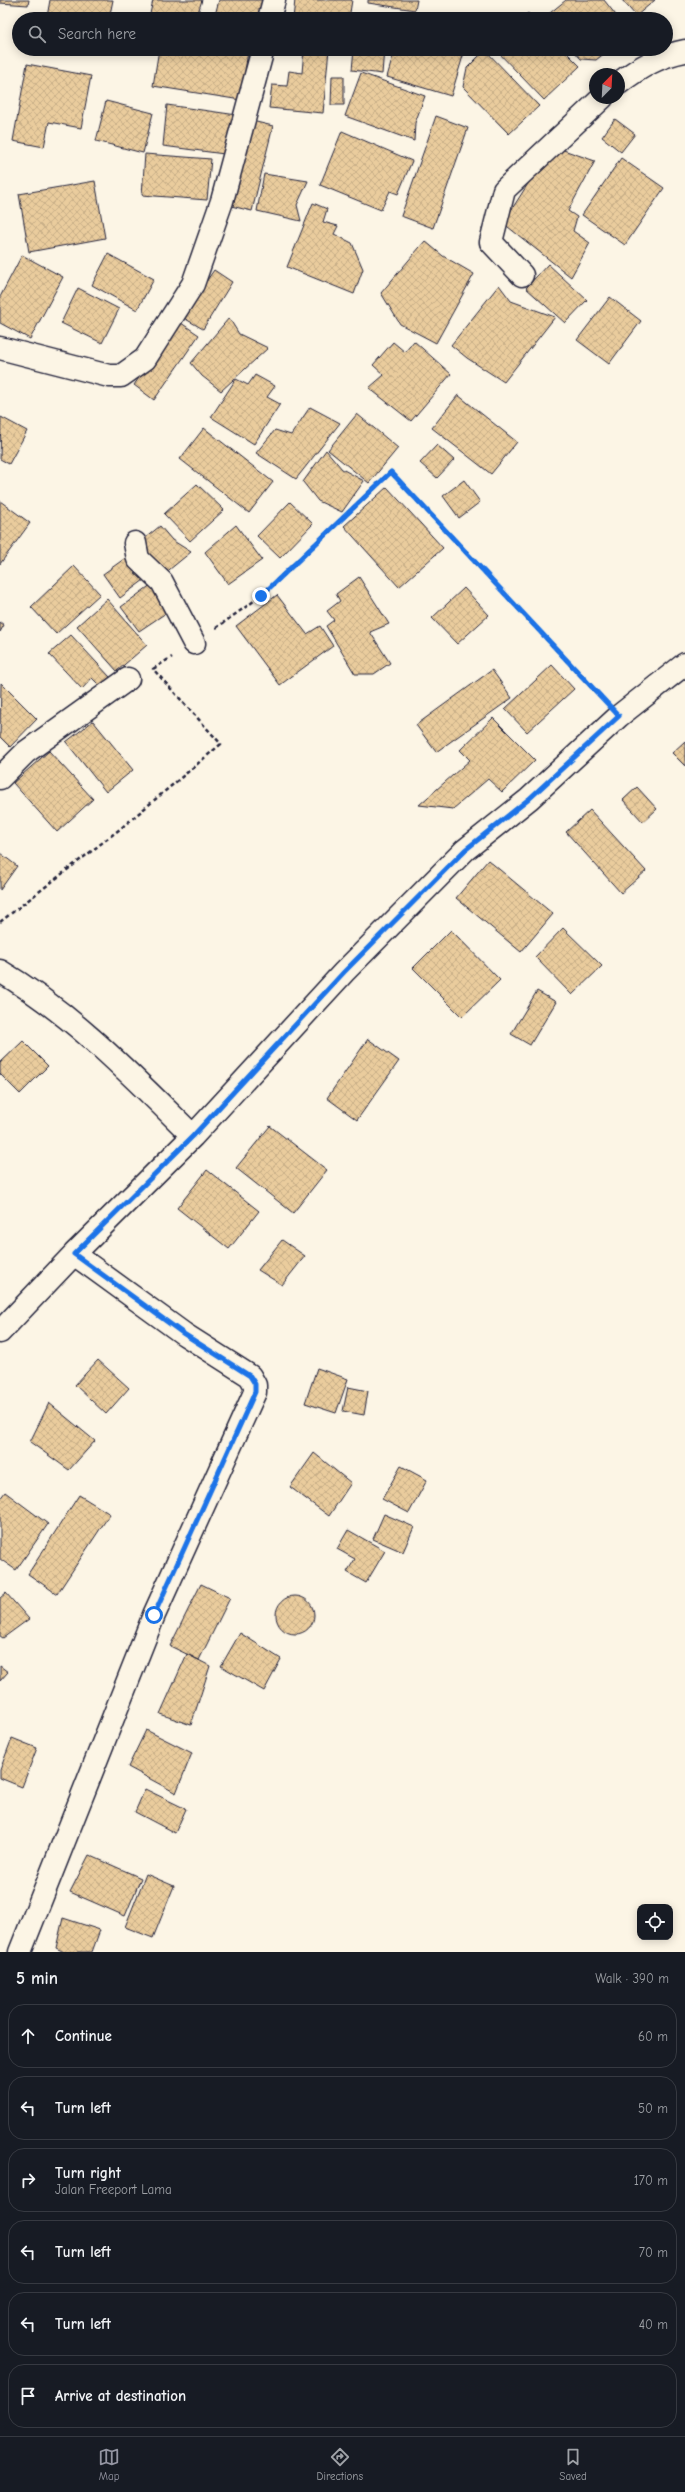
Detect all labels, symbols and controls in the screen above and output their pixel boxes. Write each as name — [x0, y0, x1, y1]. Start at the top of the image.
search box — [12, 12, 673, 56]
icon: search — [26, 23, 48, 45]
text: Search here — [58, 25, 136, 43]
north arrow — [589, 68, 625, 104]
route end — [252, 587, 270, 605]
route start — [145, 1606, 163, 1624]
map controls — [637, 1904, 673, 1940]
button: locate — [637, 1904, 673, 1940]
text: 5 min — [16, 1969, 58, 1988]
text: Walk · 390 m — [595, 1971, 669, 1986]
icon: ahead — [17, 2025, 39, 2047]
text: Continue — [55, 2027, 112, 2045]
text: 60 m — [638, 2029, 668, 2044]
icon: left — [17, 2097, 39, 2119]
text: Turn left — [55, 2099, 111, 2117]
text: 50 m — [638, 2101, 668, 2116]
text: Turn right — [55, 2164, 121, 2182]
icon: right — [17, 2169, 39, 2191]
text: 170 m — [634, 2173, 668, 2188]
text: Jalan Freeport Lama — [55, 2182, 172, 2197]
icon: left — [17, 2241, 39, 2263]
text: Turn left — [55, 2243, 111, 2261]
text: 70 m — [639, 2245, 668, 2260]
icon: left — [17, 2313, 39, 2335]
text: Turn left — [55, 2315, 111, 2333]
text: 40 m — [639, 2317, 668, 2332]
icon: arrive — [17, 2385, 39, 2407]
text: Arrive at destination — [55, 2387, 186, 2405]
tab: Map — [98, 2446, 120, 2483]
tab: Directions — [316, 2446, 363, 2483]
tab: Saved — [559, 2446, 587, 2483]

